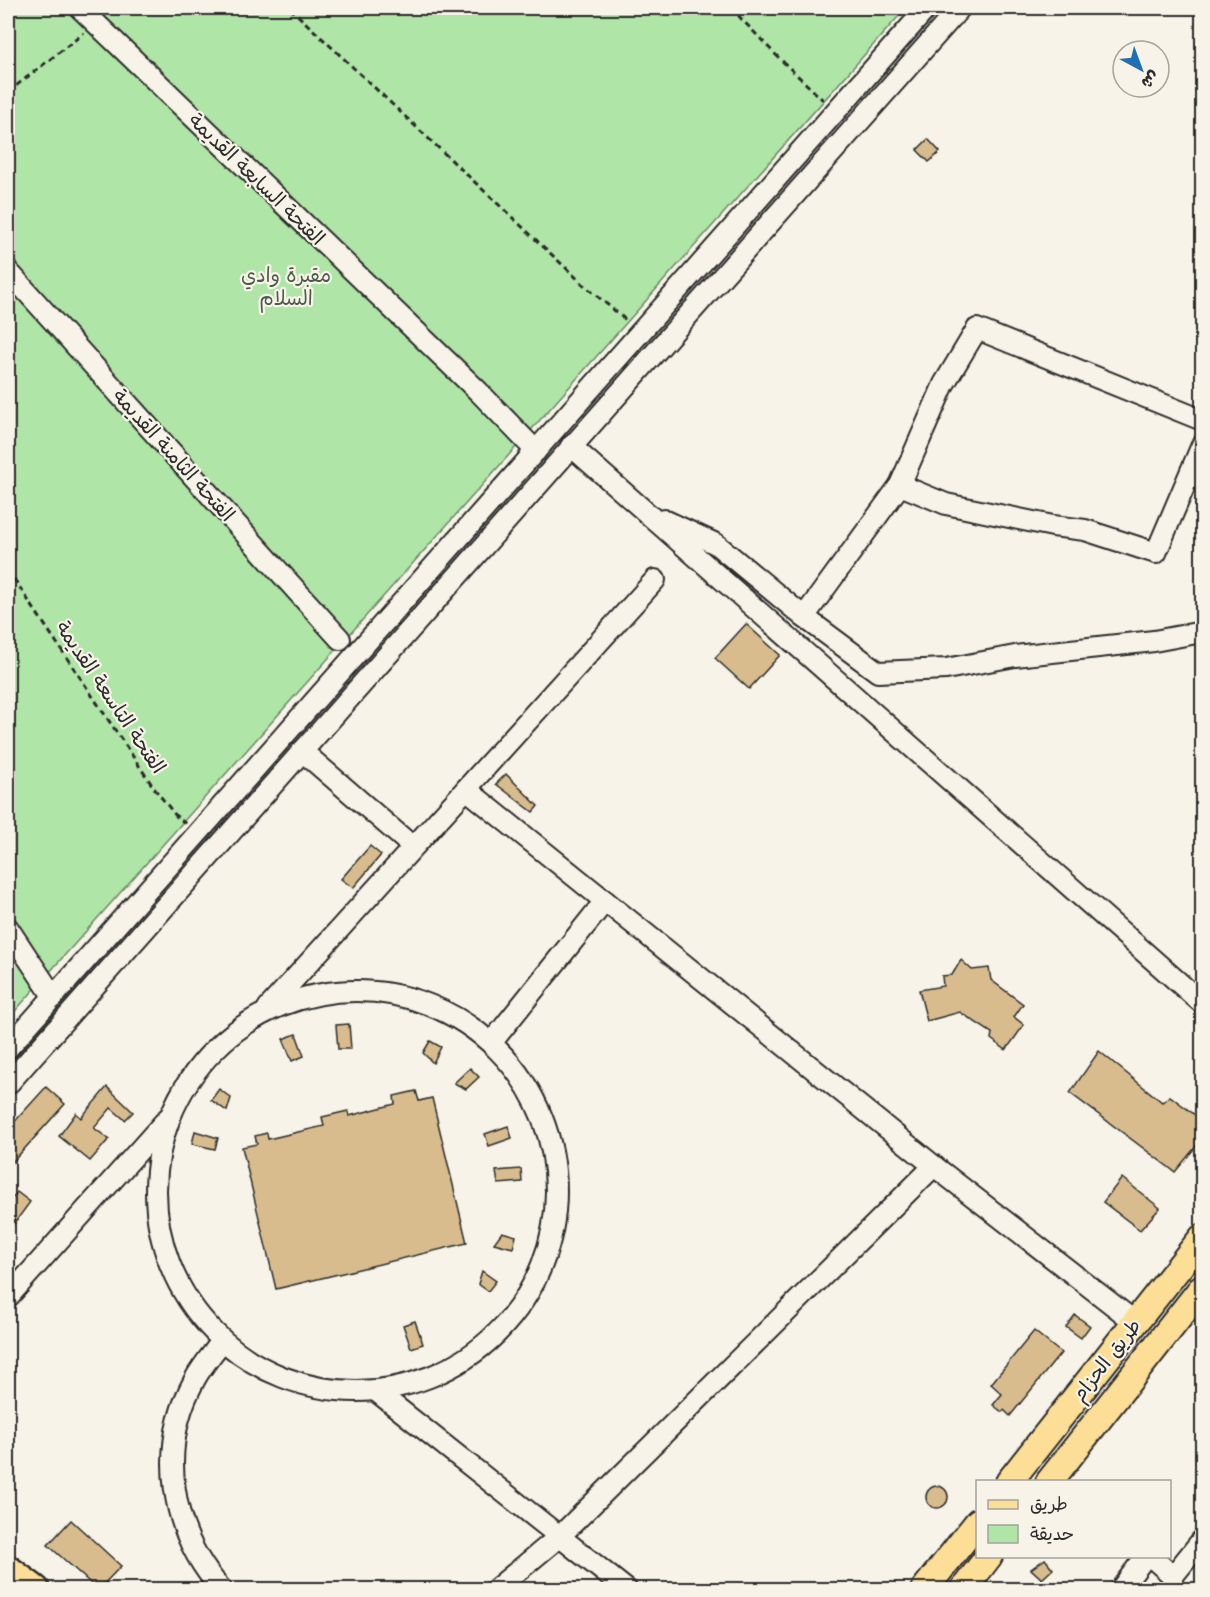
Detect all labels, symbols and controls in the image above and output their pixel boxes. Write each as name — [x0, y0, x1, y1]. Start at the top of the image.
north arrow — [1111, 39, 1171, 99]
text: ش — [1138, 67, 1165, 94]
street label: الفتحة السابعة القديمة — [184, 107, 331, 250]
park label: مقبرة وادي السلام — [241, 261, 331, 313]
street label: الفتحة الثامنة القديمة — [108, 382, 241, 526]
street label: الفتحة التاسعة القديمة — [51, 615, 173, 778]
street label: طريق الحزام — [1065, 1313, 1149, 1409]
legend — [976, 1480, 1171, 1558]
text: طريق — [1030, 1491, 1068, 1515]
text: حديقة — [1030, 1521, 1074, 1545]

